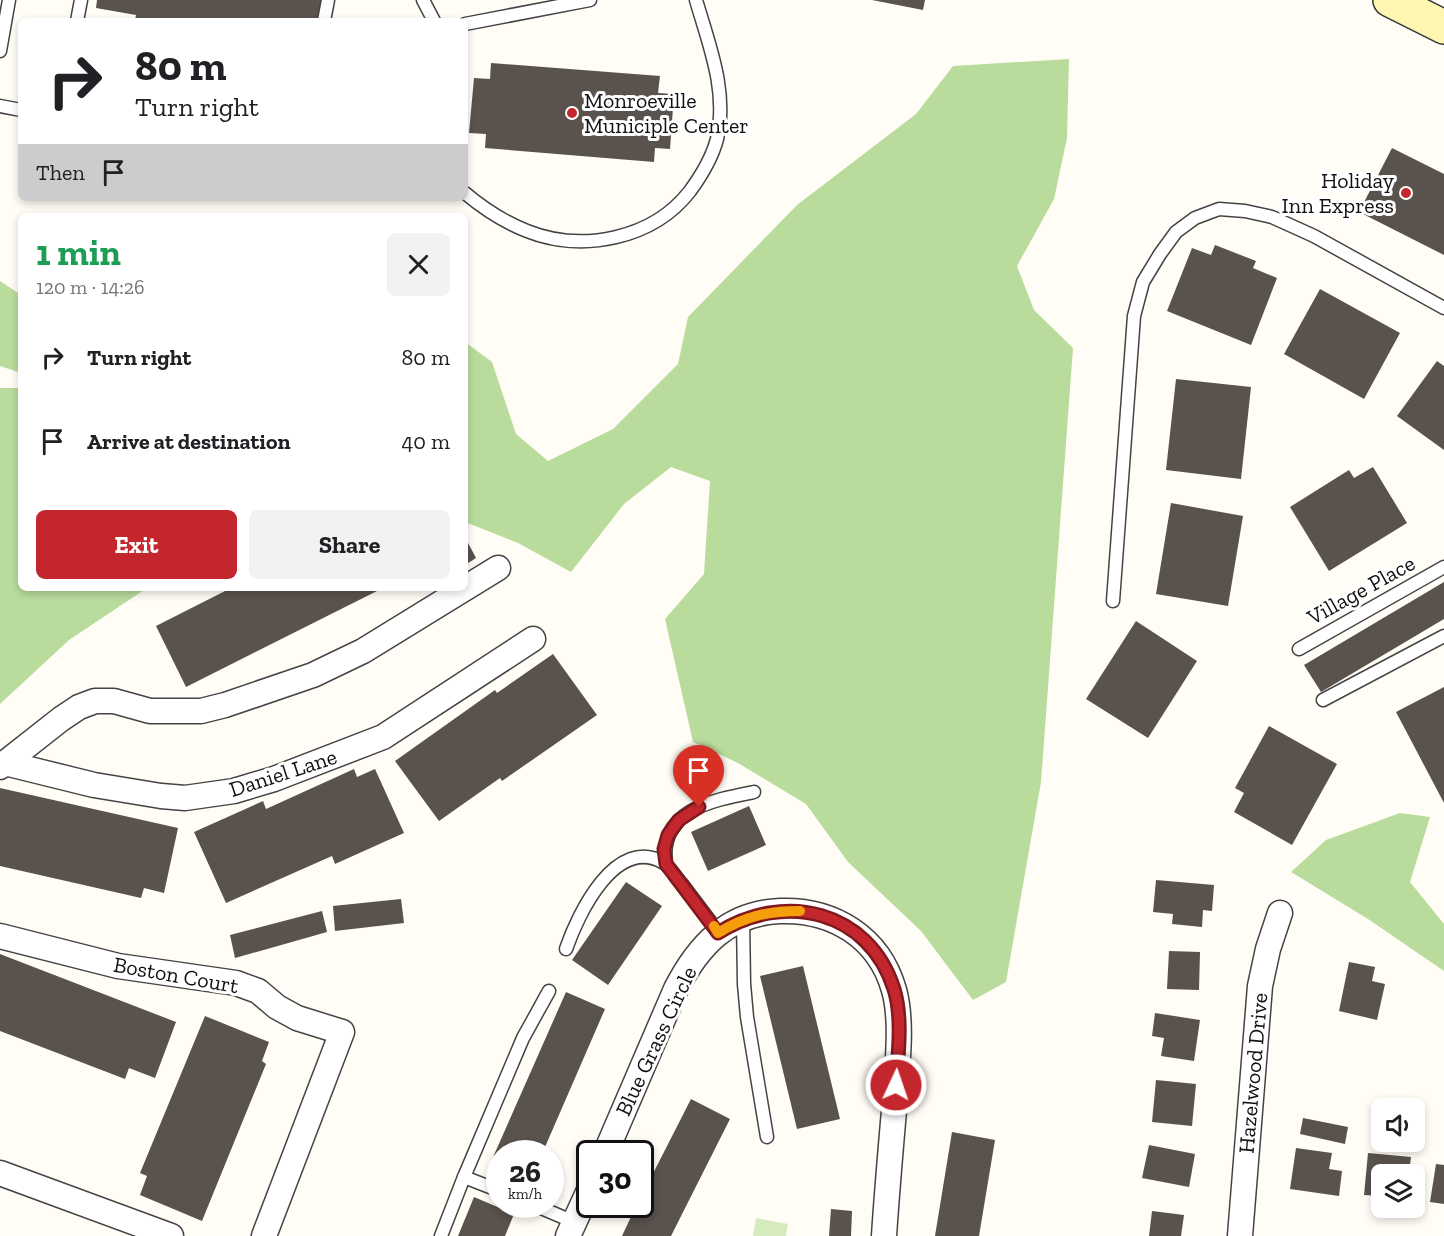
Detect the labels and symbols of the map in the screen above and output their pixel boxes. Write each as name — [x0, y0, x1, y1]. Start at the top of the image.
place label: Monroeville Municiple Center — [584, 87, 749, 139]
marker: Monroeville Municiple Center — [565, 106, 579, 120]
place label: Holiday Inn Express — [1282, 167, 1395, 219]
marker: Holiday Inn Express — [1399, 186, 1413, 200]
street label: Village Place — [1301, 549, 1420, 631]
street label: Daniel Lane — [226, 743, 340, 803]
pin — [673, 745, 724, 807]
street label: Boston Court — [111, 951, 241, 999]
street label: Blue Grass Circle — [610, 962, 702, 1120]
street label: Hazelwood Drive — [1233, 992, 1273, 1154]
position arrow — [864, 1053, 928, 1117]
speed limit sign: 30 — [576, 1140, 654, 1218]

